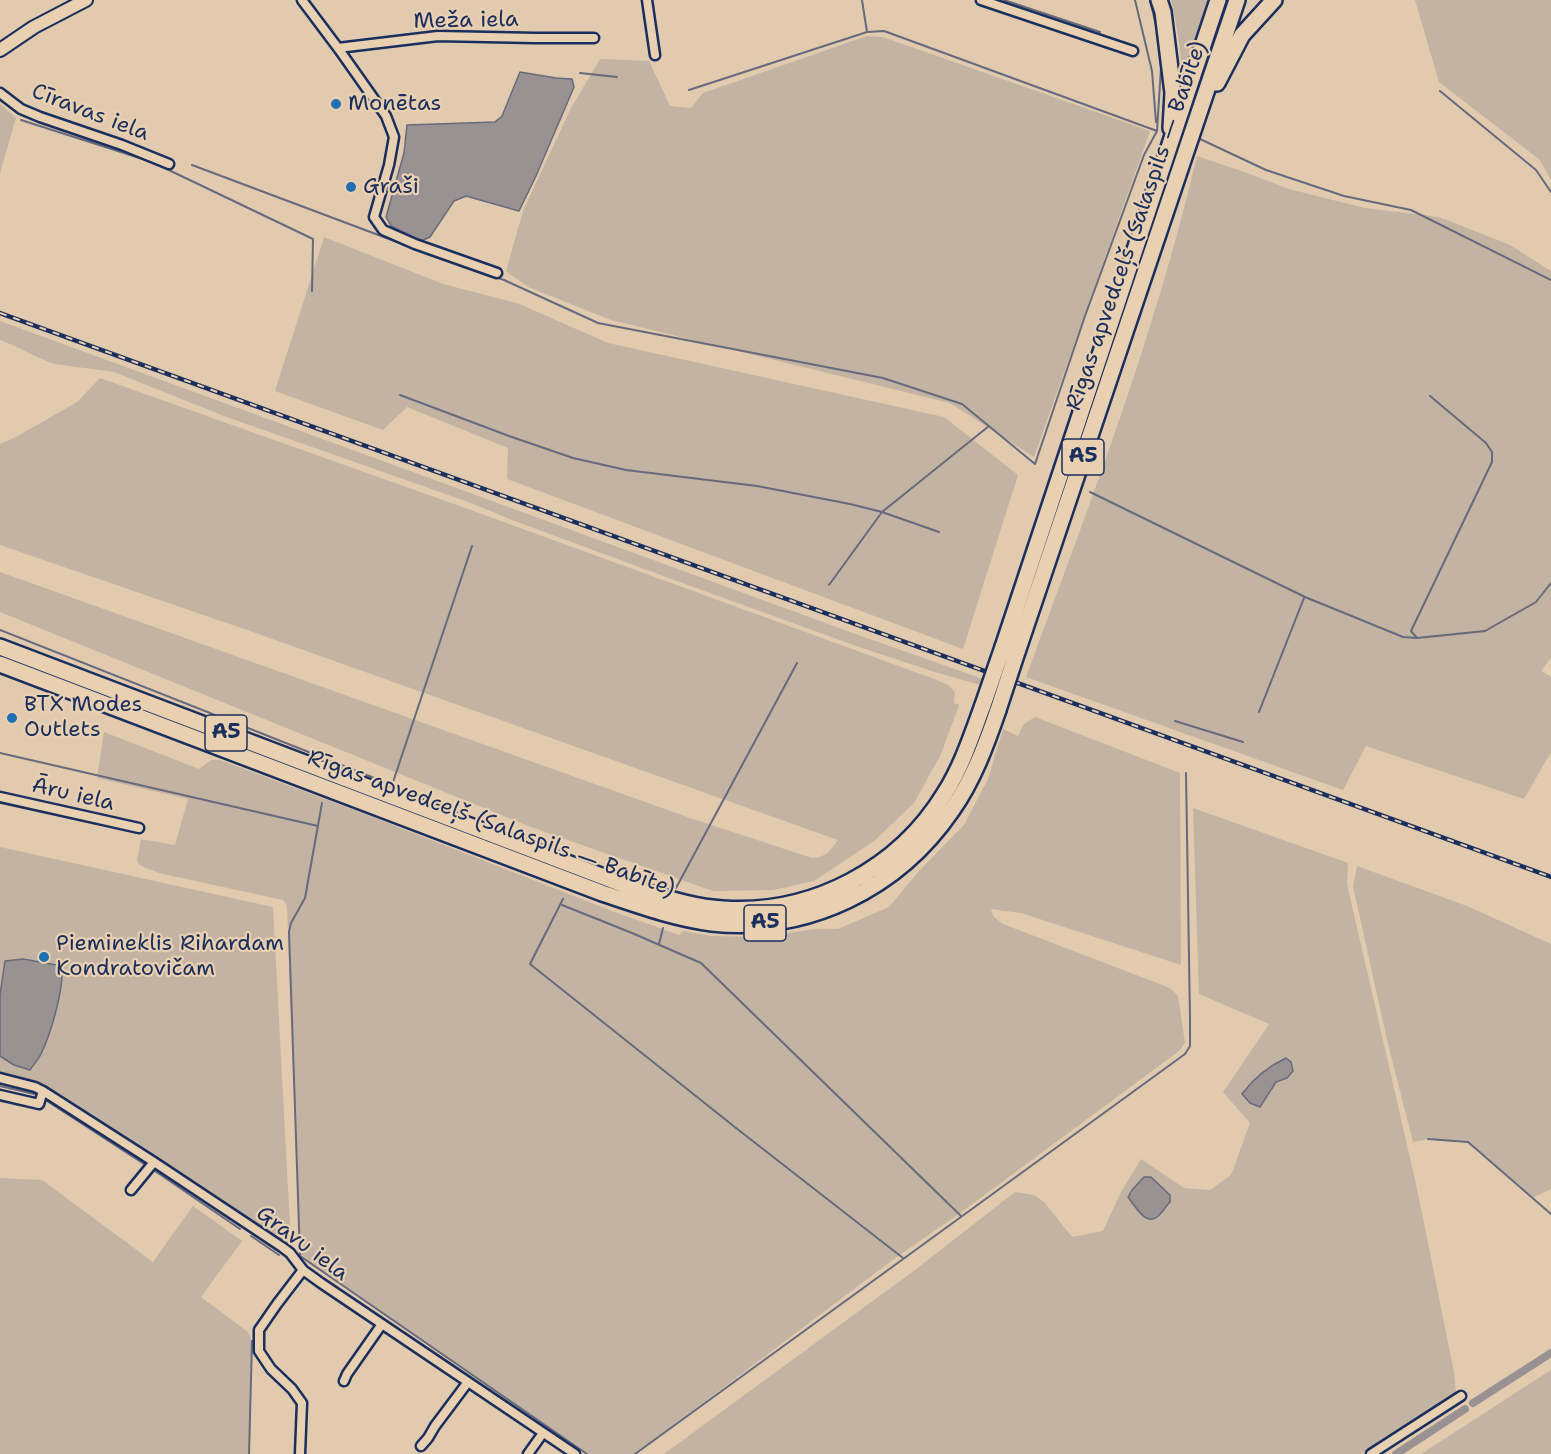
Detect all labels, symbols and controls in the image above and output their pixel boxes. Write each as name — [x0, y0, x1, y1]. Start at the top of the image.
street label: Meža iela — [413, 7, 519, 35]
street label: Rīgas apvedceļš (Salaspils — Babīte) — [1061, 38, 1213, 414]
street label: Cīravas iela — [28, 79, 152, 147]
place label: Monētas — [348, 91, 441, 117]
marker: Monētas — [329, 97, 343, 111]
place label: Graši — [363, 174, 419, 200]
marker: Graši — [344, 180, 358, 194]
road number: A5 — [1062, 439, 1104, 475]
place label: BTX Modes Outlets — [24, 692, 142, 744]
marker: BTX Modes Outlets — [5, 711, 19, 725]
road number: A5 — [205, 715, 247, 751]
street label: Rīgas apvedceļš (Salaspils — Babīte) — [304, 745, 678, 903]
street label: Āru iela — [29, 773, 117, 817]
road number: A5 — [744, 905, 786, 941]
place label: Piemineklis Rihardam Kondratovičam — [56, 931, 284, 982]
marker: Piemineklis Rihardam Kondratovičam — [37, 950, 51, 964]
street label: Gravu iela — [251, 1201, 353, 1287]

